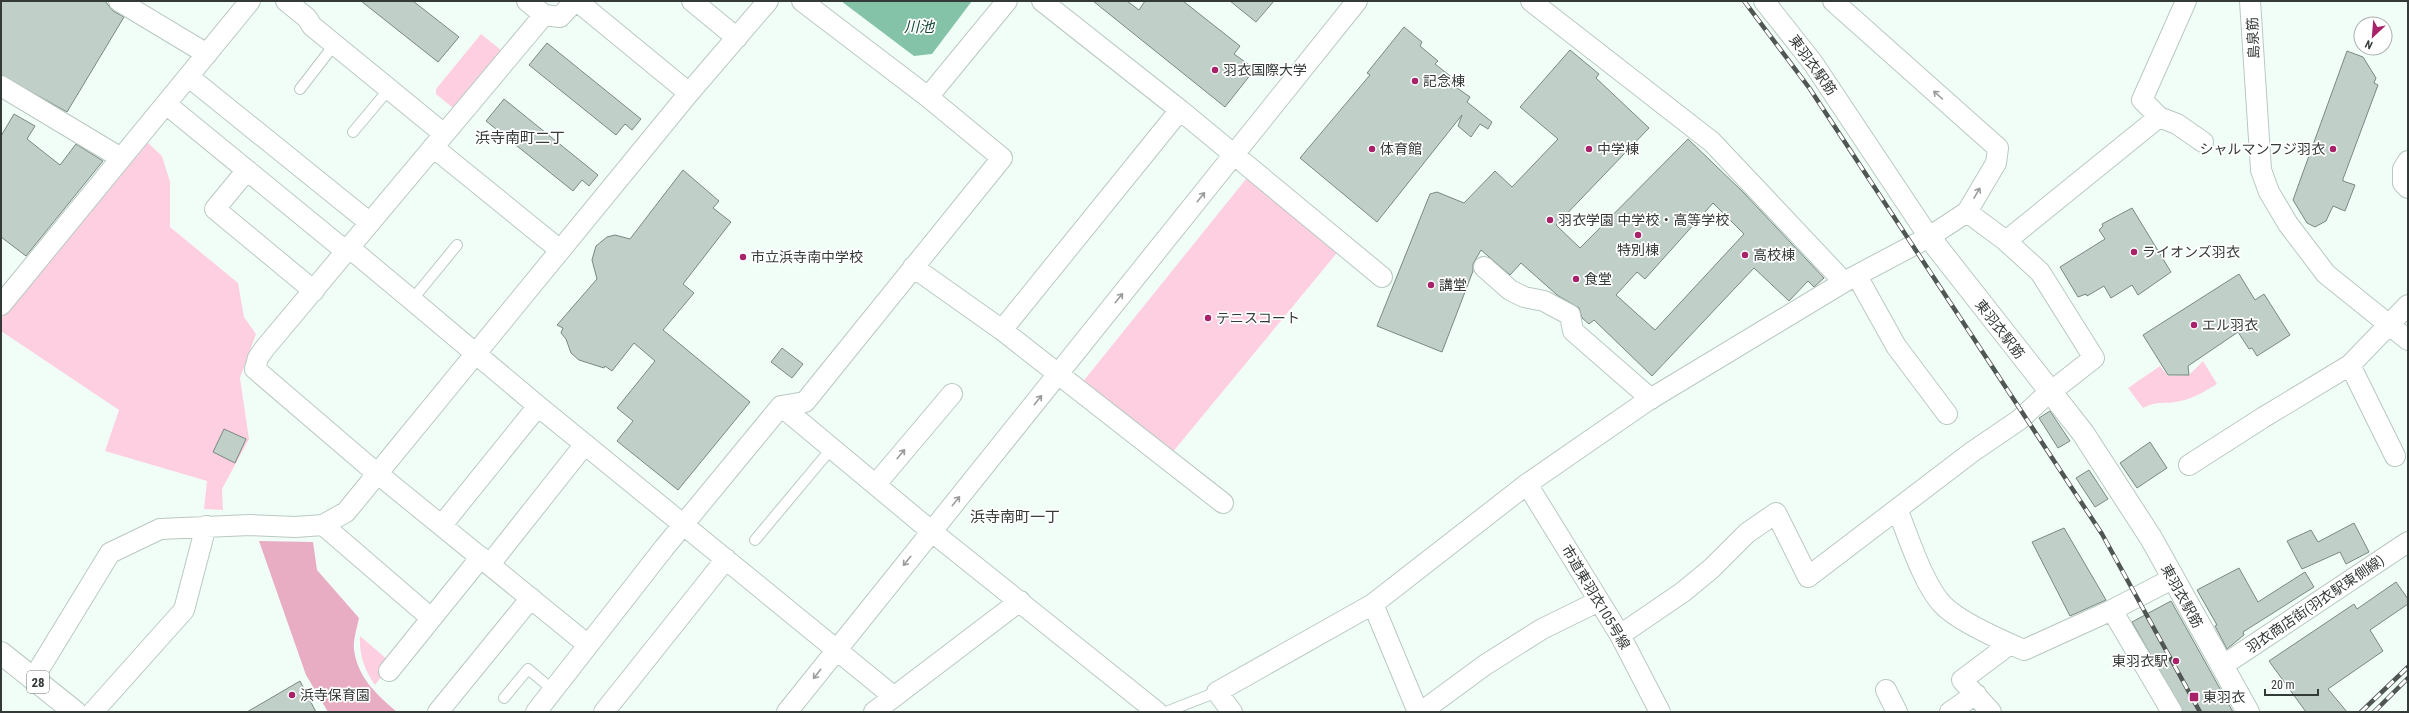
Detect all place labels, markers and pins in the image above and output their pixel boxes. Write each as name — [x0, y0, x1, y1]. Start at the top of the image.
place label: 羽衣国際大学 — [1223, 62, 1307, 78]
marker: 羽衣国際大学 — [1210, 65, 1220, 75]
place label: 記念棟 — [1423, 73, 1465, 89]
marker: 記念棟 — [1410, 76, 1420, 86]
place label: 体育館 — [1380, 141, 1422, 157]
place label: 中学棟 — [1597, 141, 1639, 157]
place label: シャルマンフジ羽衣 — [2199, 141, 2325, 157]
marker: 体育館 — [1367, 144, 1377, 154]
marker: 中学棟 — [1584, 144, 1594, 154]
marker: シャルマンフジ羽衣 — [2328, 144, 2338, 154]
place label: 羽衣学園 中学校・高等学校 — [1558, 212, 1729, 228]
marker: 羽衣学園 中学校・高等学校 — [1545, 215, 1555, 225]
marker: 特別棟 — [1633, 230, 1643, 240]
place label: 特別棟 — [1617, 242, 1659, 258]
place label: ライオンズ羽衣 — [2142, 244, 2240, 260]
place label: 高校棟 — [1753, 247, 1795, 263]
marker: ライオンズ羽衣 — [2129, 247, 2139, 257]
place label: 市立浜寺南中学校 — [751, 249, 863, 265]
marker: 高校棟 — [1740, 250, 1750, 260]
marker: 市立浜寺南中学校 — [738, 252, 748, 262]
place label: 食堂 — [1584, 271, 1612, 287]
marker: 食堂 — [1571, 274, 1581, 284]
place label: 講堂 — [1439, 277, 1467, 293]
marker: 講堂 — [1426, 280, 1436, 290]
place label: テニスコート — [1216, 310, 1300, 326]
marker: テニスコート — [1203, 313, 1213, 323]
place label: エル羽衣 — [2202, 317, 2258, 333]
marker: エル羽衣 — [2189, 320, 2199, 330]
place label: 東羽衣駅 — [2112, 653, 2168, 669]
marker: 東羽衣駅 — [2171, 656, 2181, 666]
place label: 浜寺保育園 — [300, 687, 370, 703]
place label: 東羽衣 — [2203, 689, 2245, 705]
marker: 浜寺保育園 — [287, 690, 297, 700]
marker: 東羽衣 — [2188, 691, 2200, 703]

